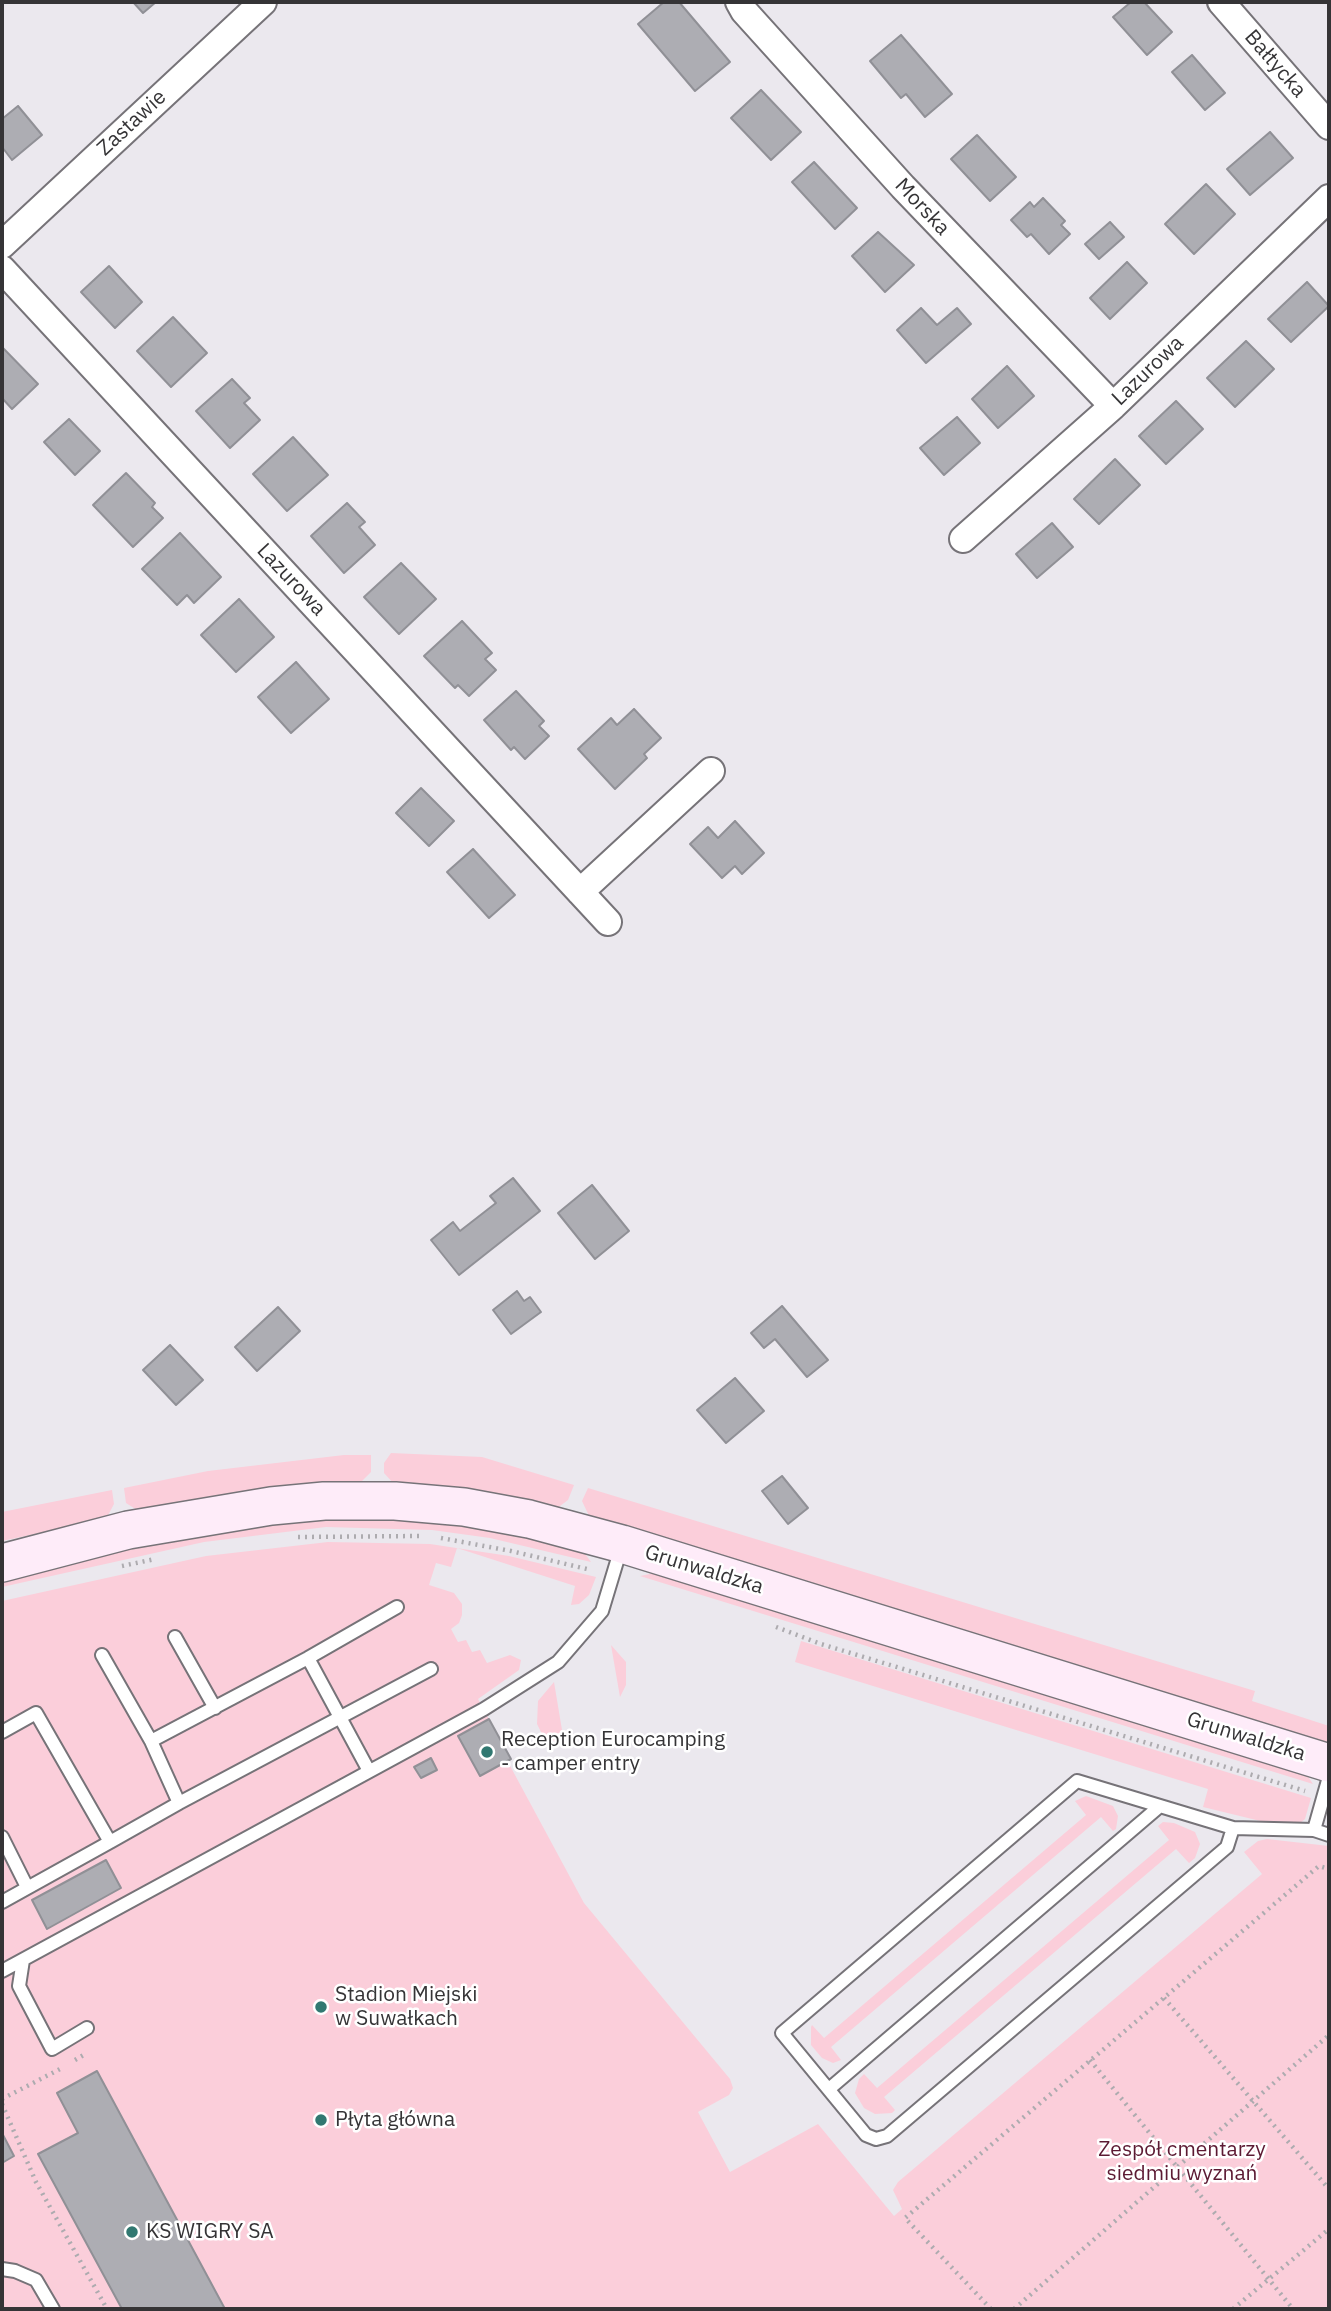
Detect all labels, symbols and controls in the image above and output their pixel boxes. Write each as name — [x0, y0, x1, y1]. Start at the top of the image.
street label: Bałtycka — [1239, 25, 1311, 103]
street label: Zastawie — [92, 85, 172, 161]
street label: Morska — [889, 173, 955, 241]
street label: Lazurowa — [1107, 331, 1189, 411]
street label: Lazurowa — [251, 539, 331, 621]
street label: Grunwaldzka — [641, 1540, 767, 1600]
street label: Grunwaldzka — [1183, 1707, 1309, 1767]
place label: Reception Eurocamping - camper entry — [501, 1727, 725, 1777]
marker: Reception Eurocamping - camper entry — [479, 1744, 495, 1760]
place label: Stadion Miejski w Suwałkach — [335, 1982, 477, 2032]
marker: Stadion Miejski w Suwałkach — [313, 1999, 329, 2015]
place label: Płyta główna — [335, 2107, 455, 2133]
marker: Płyta główna — [313, 2112, 329, 2128]
park label: Zespół cmentarzy siedmiu wyznań — [1098, 2137, 1266, 2187]
place label: KS WIGRY SA — [146, 2219, 274, 2245]
marker: KS WIGRY SA — [124, 2224, 140, 2240]

